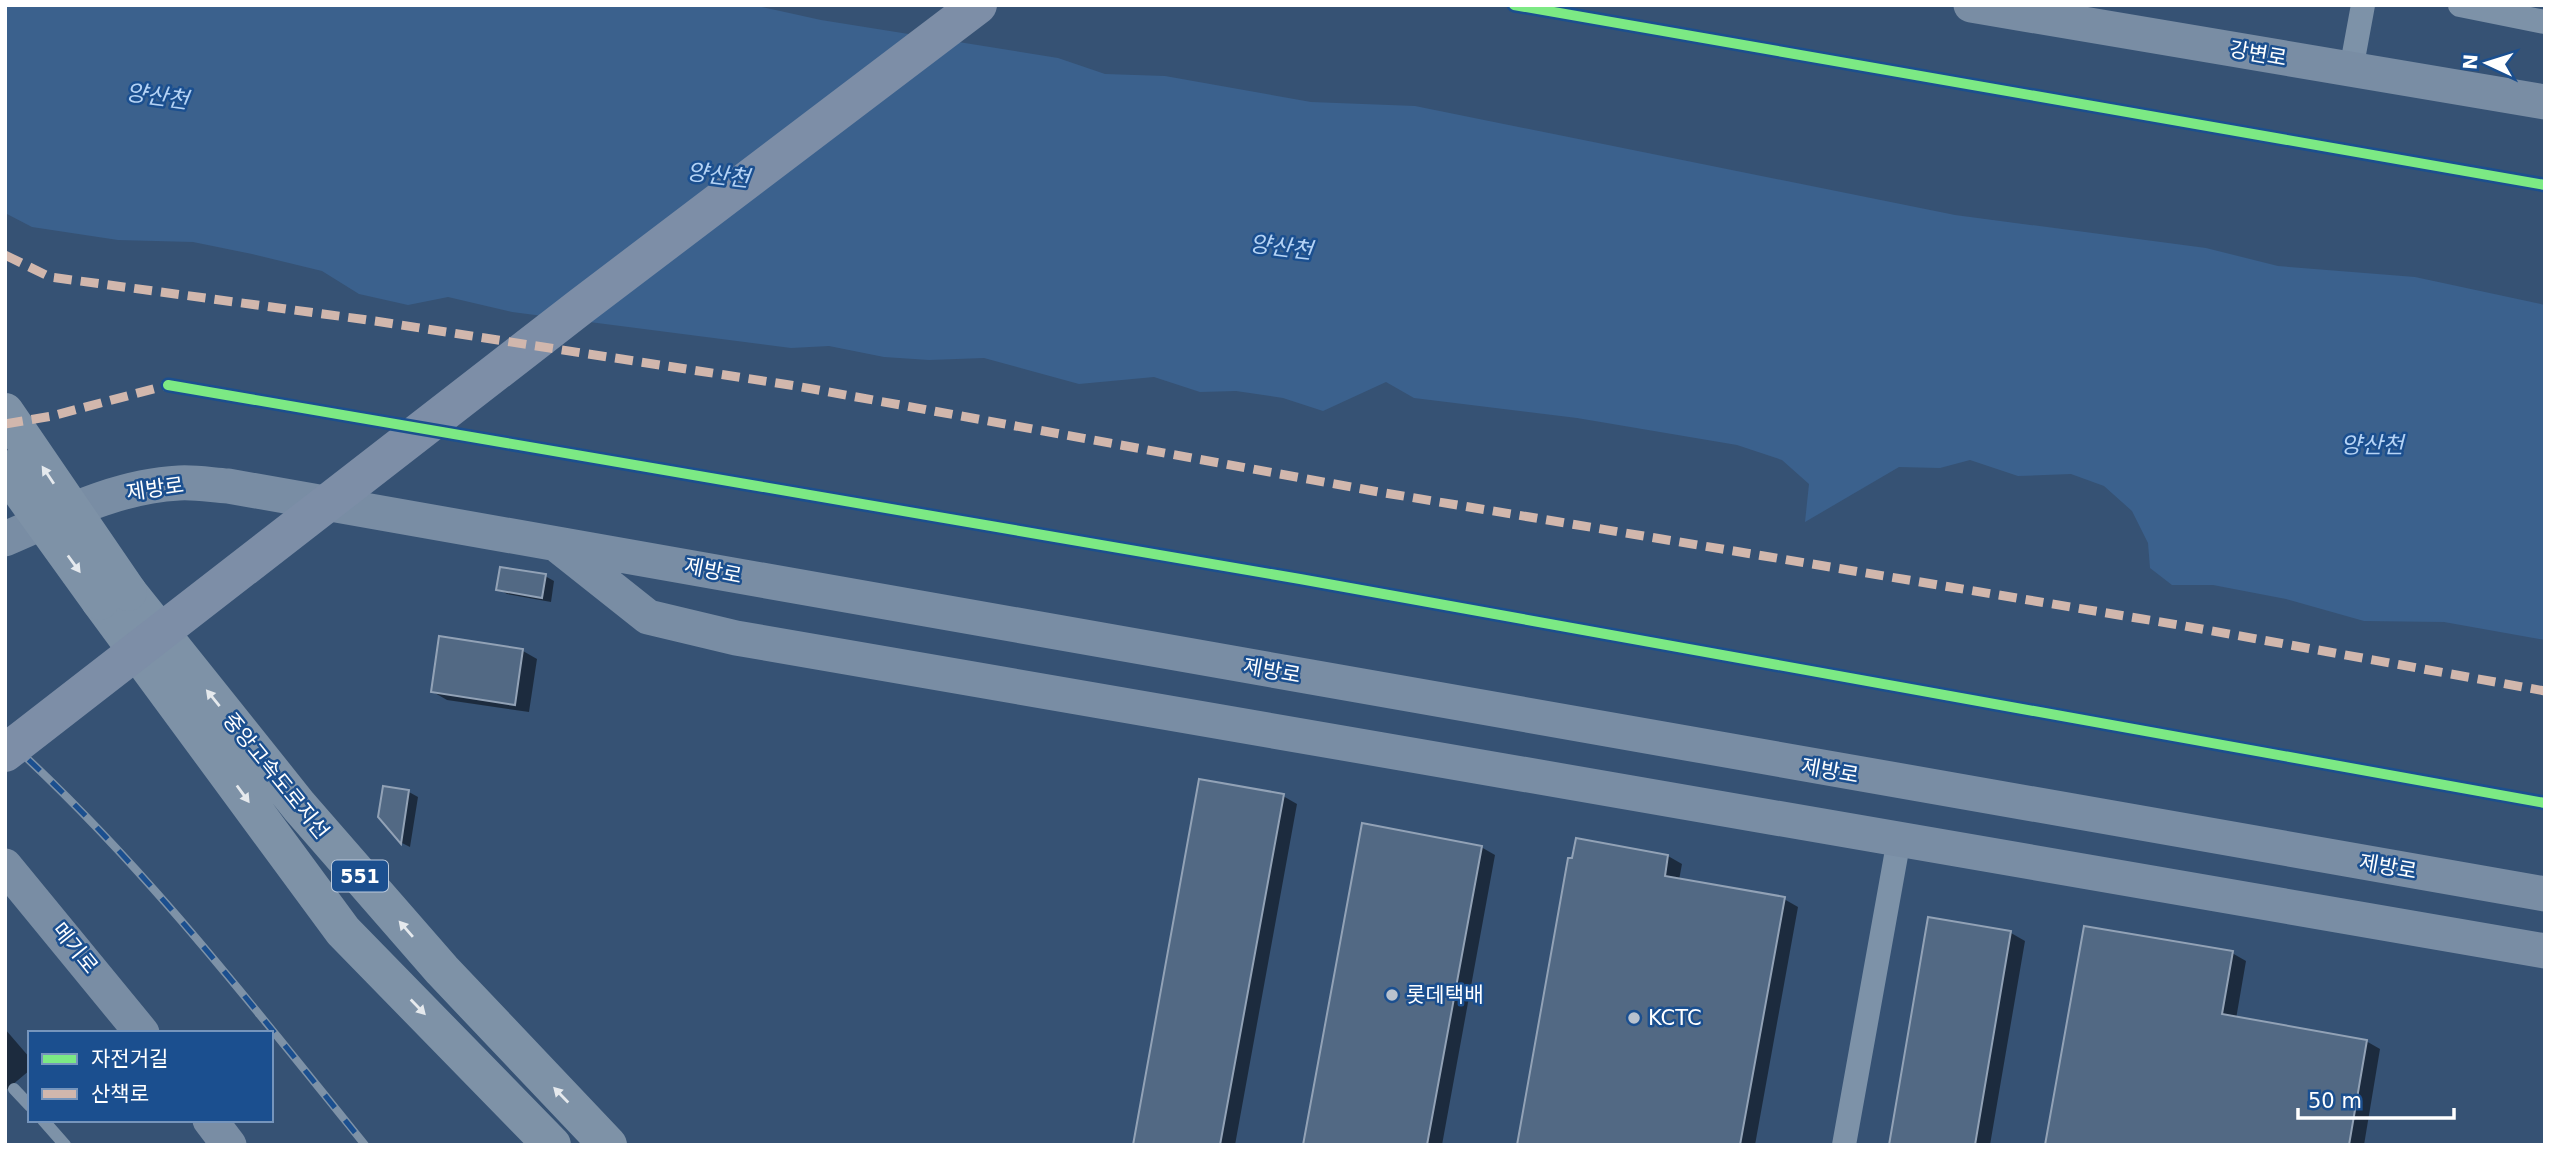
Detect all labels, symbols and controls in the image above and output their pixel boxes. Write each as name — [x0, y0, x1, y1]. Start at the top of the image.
north arrow — [2452, 28, 2522, 98]
street label: 강변로 — [2227, 37, 2289, 71]
text: N — [2459, 53, 2482, 71]
water label: 양산천 — [124, 79, 193, 114]
water label: 양산천 — [685, 158, 754, 192]
water label: 양산천 — [1248, 230, 1317, 264]
water label: 양산천 — [2340, 432, 2407, 458]
one-way arrow — [41, 466, 55, 484]
street label: 제방로 — [125, 473, 185, 505]
street label: 제방로 — [682, 554, 744, 588]
one-way arrow — [67, 555, 81, 573]
street label: 제방로 — [1241, 654, 1303, 688]
one-way arrow — [206, 690, 221, 707]
street label: 중앙고속도로지선 — [218, 708, 334, 844]
street label: 제방로 — [1799, 754, 1861, 788]
one-way arrow — [235, 785, 249, 803]
street label: 제방로 — [2357, 850, 2419, 884]
road number: 551 — [332, 860, 388, 891]
street label: 메기로 — [47, 918, 103, 978]
one-way arrow — [398, 920, 414, 938]
place label: 롯데택배 — [1406, 983, 1483, 1007]
marker: 롯데택배 — [1384, 987, 1400, 1003]
one-way arrow — [409, 999, 426, 1016]
place label: KCTC — [1648, 1006, 1702, 1030]
marker: KCTC — [1626, 1010, 1642, 1026]
legend — [28, 1031, 273, 1122]
text: 자전거길 — [91, 1047, 168, 1071]
scale bar — [2298, 1076, 2454, 1120]
text: 산책로 — [91, 1082, 149, 1106]
one-way arrow — [554, 1087, 570, 1104]
text: 50 m — [2308, 1089, 2362, 1113]

